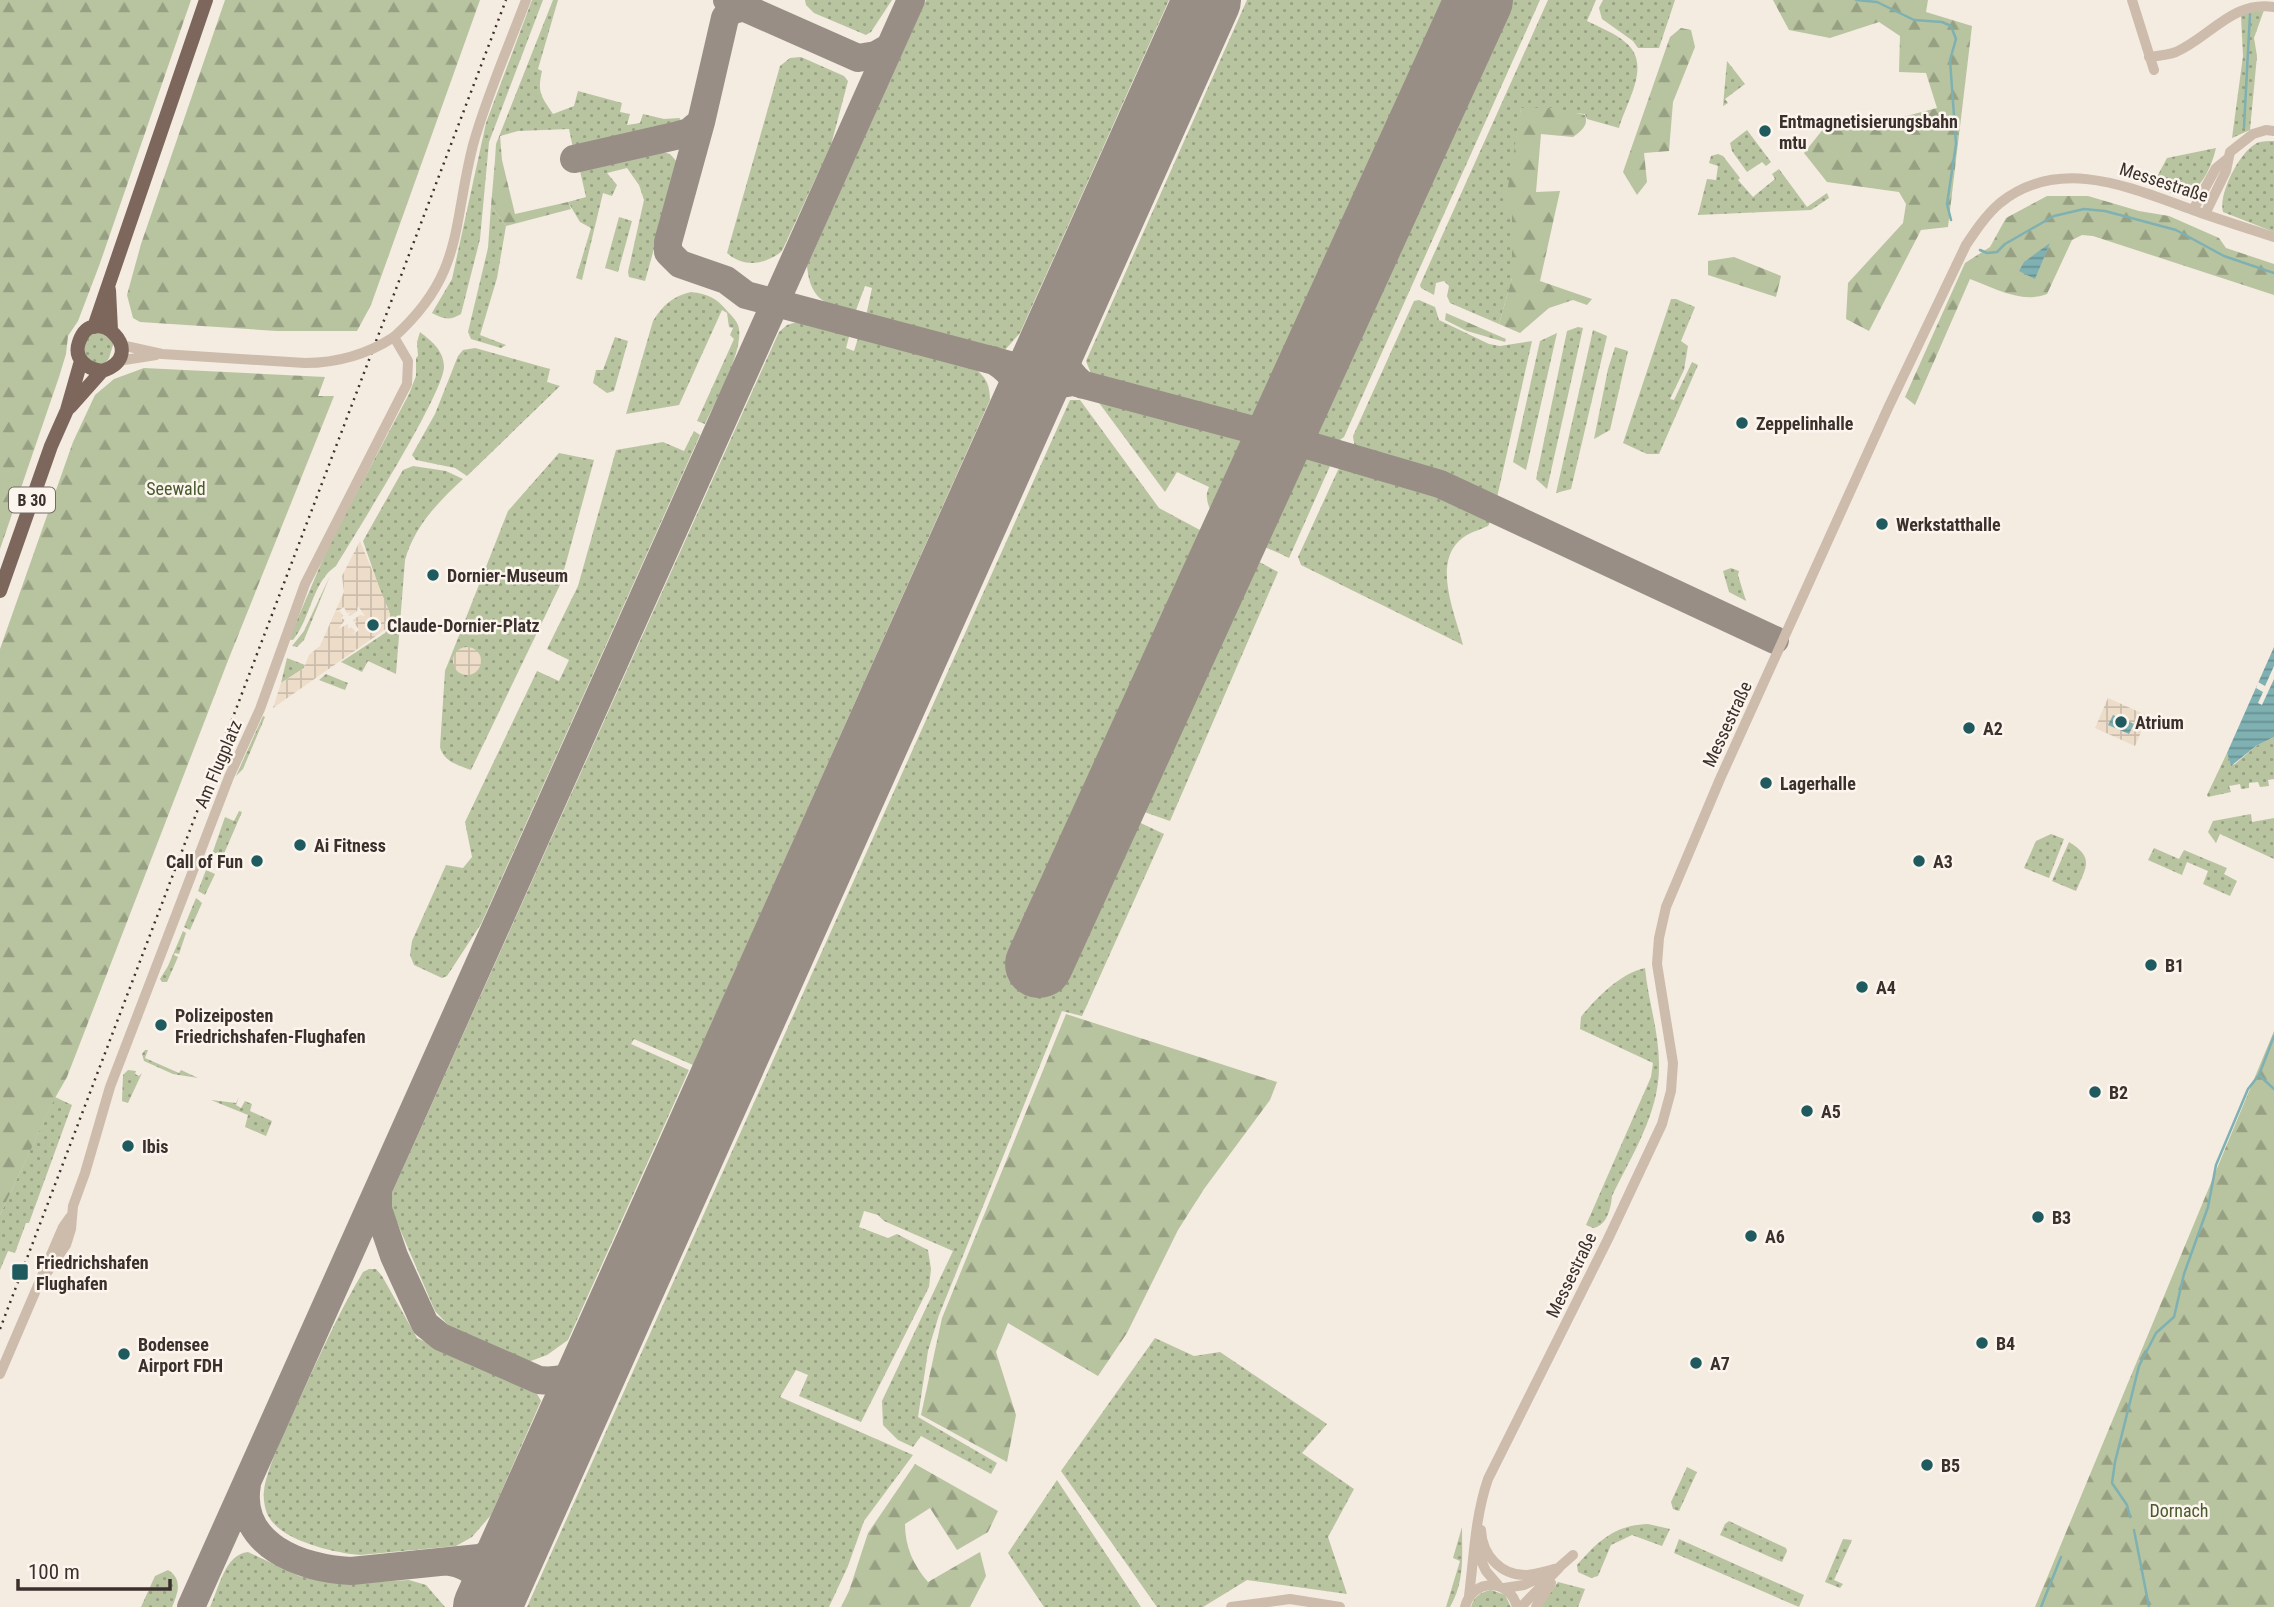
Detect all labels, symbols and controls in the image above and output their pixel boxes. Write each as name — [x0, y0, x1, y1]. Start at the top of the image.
place label: Entmagnetisierungsbahn mtu — [1779, 111, 1958, 153]
marker: Entmagnetisierungsbahn mtu — [1757, 123, 1773, 139]
street label: Messestraße — [2117, 158, 2211, 206]
place label: Zeppelinhalle — [1756, 413, 1854, 434]
marker: Zeppelinhalle — [1734, 415, 1750, 431]
park label: Seewald — [146, 478, 206, 499]
road number: B 30 — [9, 488, 55, 512]
place label: Werkstatthalle — [1896, 514, 2001, 535]
marker: Werkstatthalle — [1874, 516, 1890, 532]
place label: Dornier-Museum — [447, 565, 568, 586]
marker: Dornier-Museum — [425, 567, 441, 583]
place label: Claude-Dornier-Platz — [387, 615, 540, 636]
marker: Claude-Dornier-Platz — [365, 617, 381, 633]
street label: Messestraße — [1698, 678, 1756, 770]
place label: Atrium — [2135, 712, 2184, 733]
marker: Atrium — [2113, 714, 2129, 730]
street label: Am Flugplatz — [190, 717, 246, 811]
place label: A2 — [1983, 718, 2003, 739]
marker: A2 — [1961, 720, 1977, 736]
place label: Lagerhalle — [1780, 773, 1856, 794]
marker: Lagerhalle — [1758, 775, 1774, 791]
place label: Ai Fitness — [314, 835, 386, 856]
marker: Ai Fitness — [292, 837, 308, 853]
place label: Call of Fun — [166, 851, 243, 872]
place label: A3 — [1933, 851, 1953, 872]
marker: Call of Fun — [249, 853, 265, 869]
marker: A3 — [1911, 853, 1927, 869]
place label: B1 — [2165, 955, 2184, 976]
marker: B1 — [2143, 957, 2159, 973]
place label: A4 — [1876, 977, 1896, 998]
marker: A4 — [1854, 979, 1870, 995]
place label: Polizeiposten Friedrichshafen-Flughafen — [175, 1005, 366, 1047]
marker: Polizeiposten Friedrichshafen-Flughafen — [153, 1017, 169, 1033]
place label: B2 — [2109, 1082, 2128, 1103]
marker: B2 — [2087, 1084, 2103, 1100]
place label: A5 — [1821, 1101, 1841, 1122]
marker: A5 — [1799, 1103, 1815, 1119]
place label: Ibis — [142, 1136, 168, 1157]
marker: Ibis — [120, 1138, 136, 1154]
place label: B3 — [2052, 1207, 2071, 1228]
marker: B3 — [2030, 1209, 2046, 1225]
place label: A6 — [1765, 1226, 1785, 1247]
marker: A6 — [1743, 1228, 1759, 1244]
street label: Messestraße — [1541, 1229, 1601, 1321]
place label: Friedrichshafen Flughafen — [36, 1252, 149, 1294]
marker: Friedrichshafen Flughafen — [10, 1262, 30, 1282]
place label: B4 — [1996, 1333, 2015, 1354]
place label: Bodensee Airport FDH — [138, 1334, 223, 1376]
marker: B4 — [1974, 1335, 1990, 1351]
marker: Bodensee Airport FDH — [116, 1346, 132, 1362]
place label: A7 — [1710, 1353, 1730, 1374]
marker: A7 — [1688, 1355, 1704, 1371]
place label: B5 — [1941, 1455, 1960, 1476]
marker: B5 — [1919, 1457, 1935, 1473]
park label: Dornach — [2149, 1500, 2209, 1521]
scale bar — [18, 1548, 170, 1592]
text: 100 m — [28, 1560, 80, 1584]

